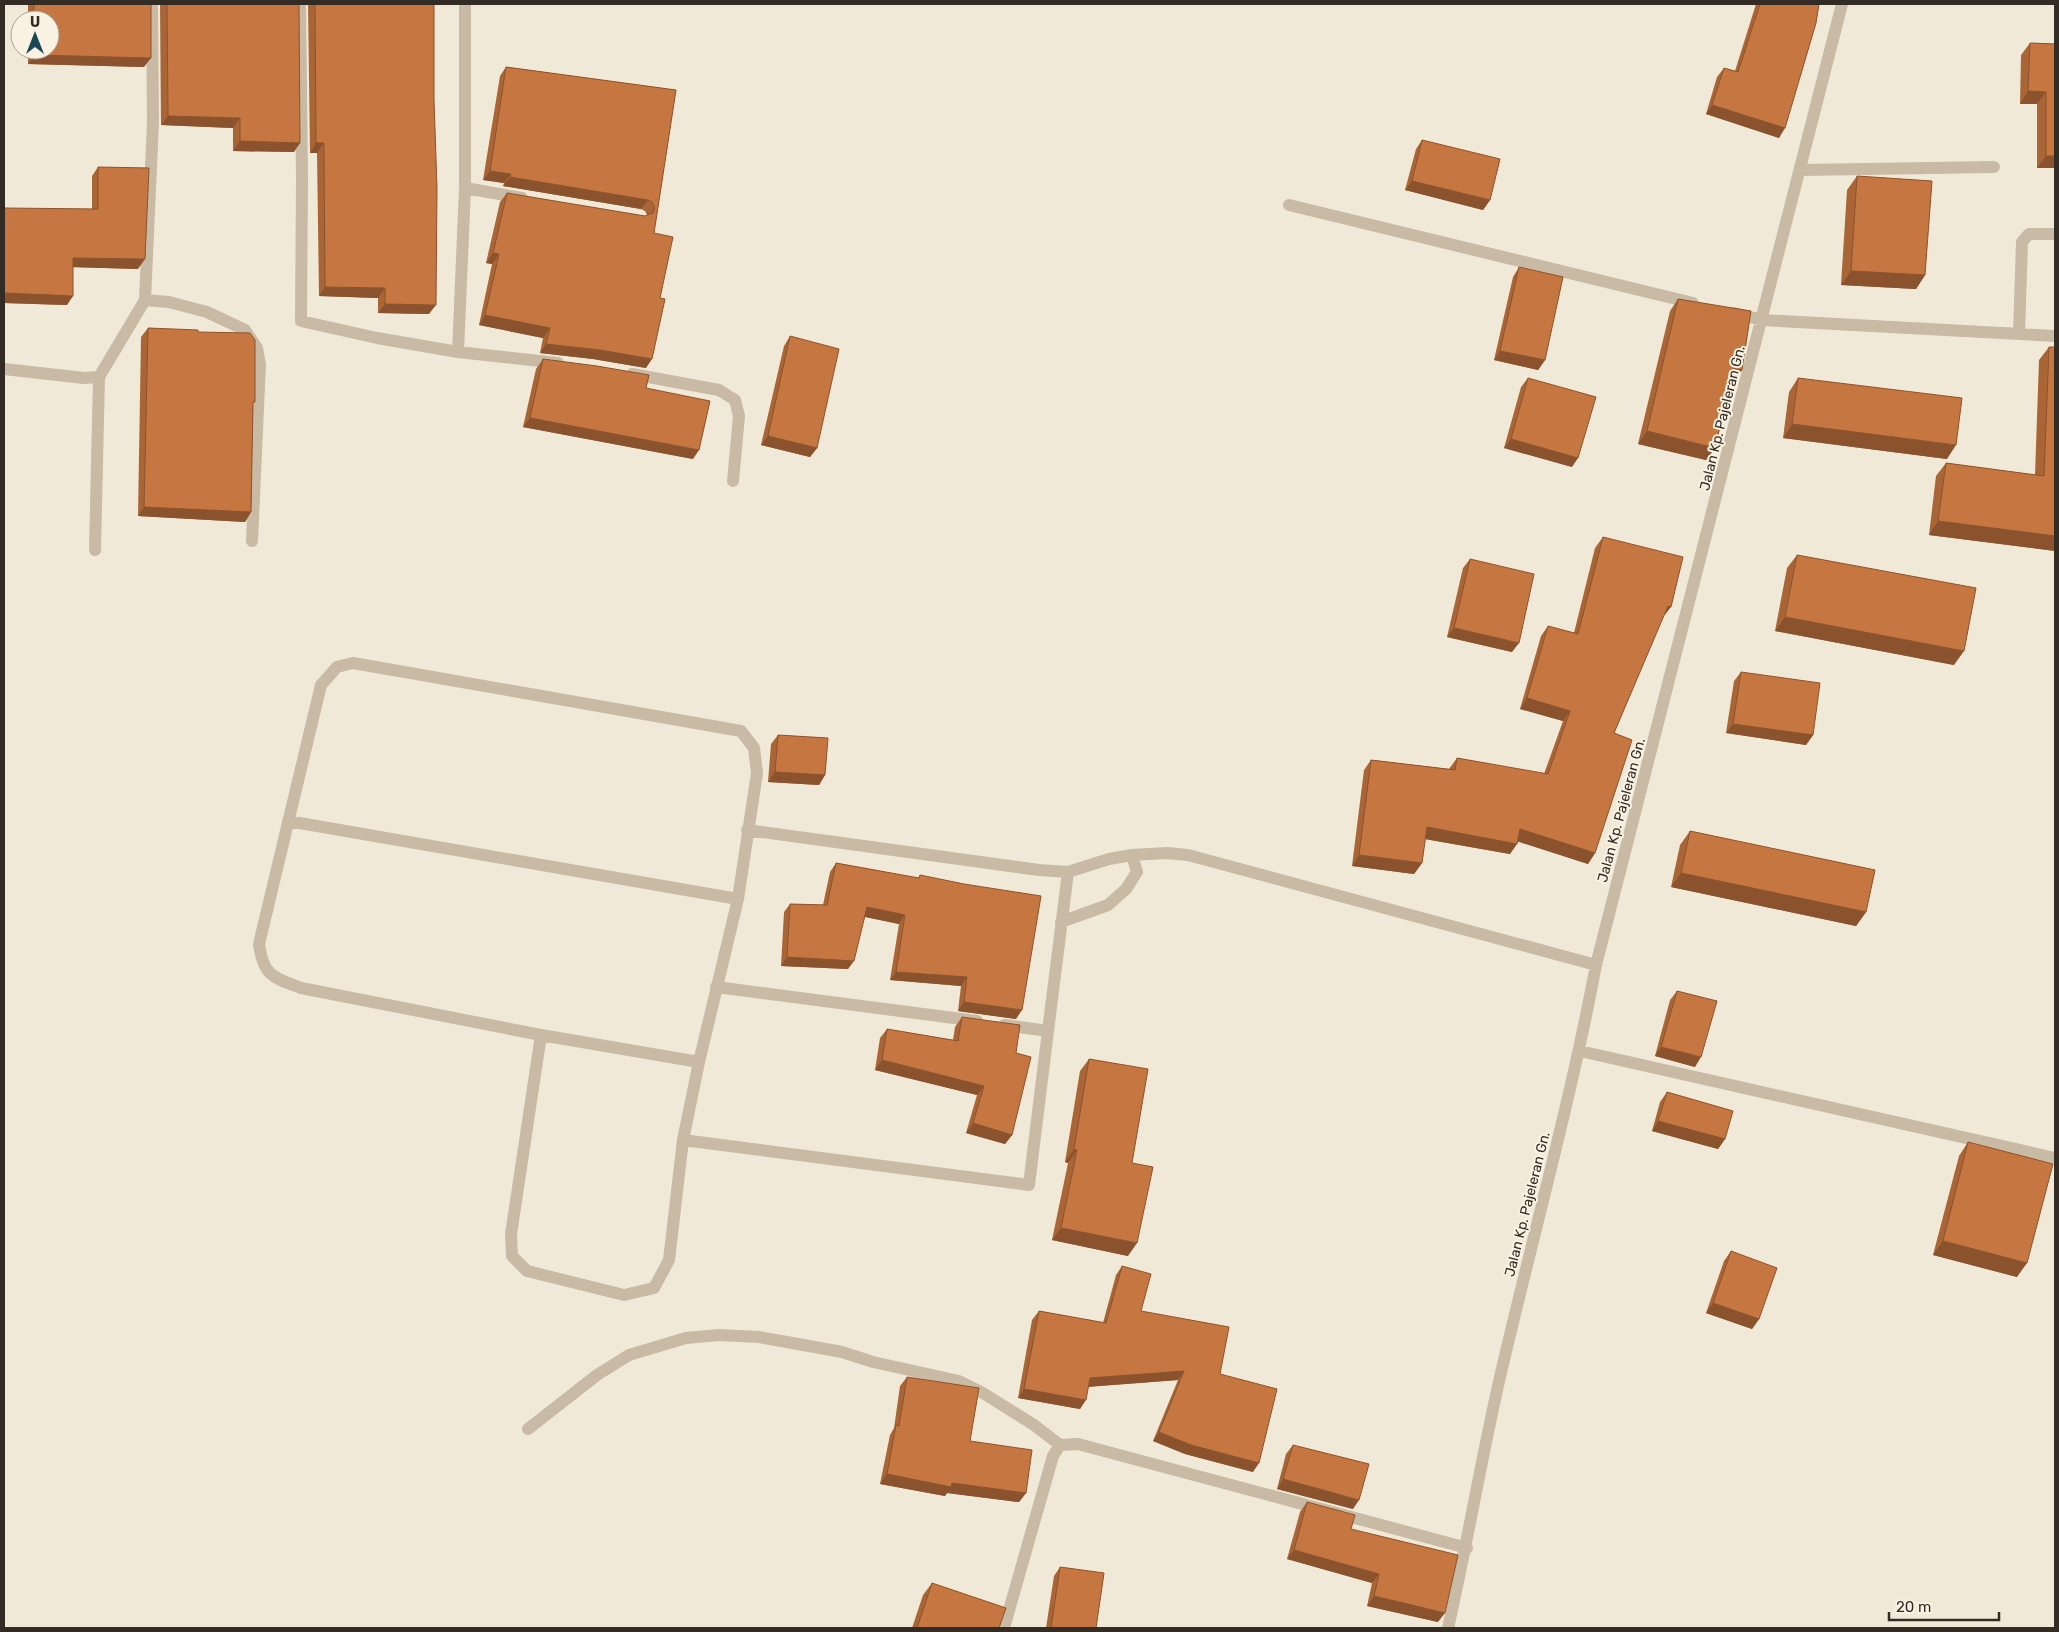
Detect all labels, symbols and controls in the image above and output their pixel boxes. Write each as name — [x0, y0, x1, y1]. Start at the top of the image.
north arrow — [10, 10, 60, 60]
text: U — [30, 14, 40, 31]
street label: Jalan Kp. Pajeleran Gn. — [1696, 344, 1749, 492]
street label: Jalan Kp. Pajeleran Gn. — [1594, 736, 1649, 884]
street label: Jalan Kp. Pajeleran Gn. — [1501, 1130, 1554, 1278]
scale bar — [1889, 1590, 1999, 1622]
text: 20 m — [1896, 1598, 1931, 1616]

